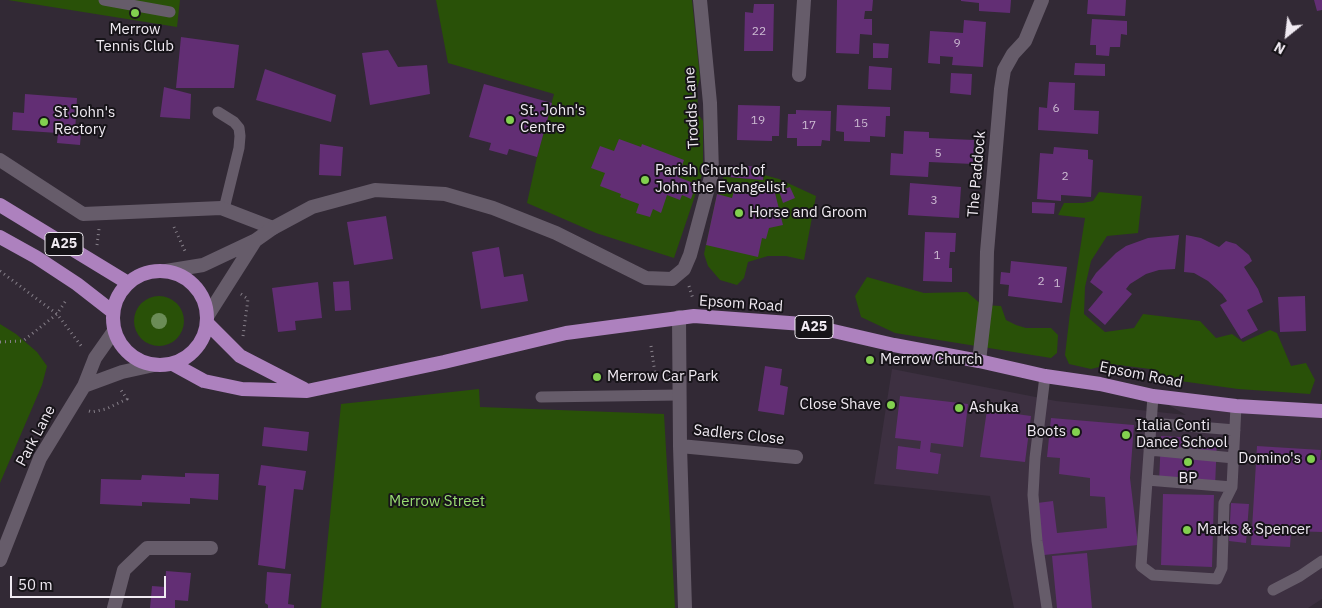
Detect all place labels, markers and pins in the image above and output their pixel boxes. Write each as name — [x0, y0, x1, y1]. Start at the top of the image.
marker: Merrow Tennis Club — [129, 7, 141, 19]
place label: Merrow Tennis Club — [96, 21, 174, 56]
place label: St. John's Centre — [520, 102, 585, 137]
place label: St John's Rectory — [54, 104, 115, 139]
marker: St. John's Centre — [504, 114, 516, 126]
marker: St John's Rectory — [38, 116, 50, 128]
place label: Parish Church of John the Evangelist — [655, 162, 786, 197]
marker: Parish Church of John the Evangelist — [639, 174, 651, 186]
place label: Horse and Groom — [749, 204, 867, 222]
marker: Horse and Groom — [733, 207, 745, 219]
place label: Merrow Church — [880, 351, 983, 369]
marker: Merrow Church — [864, 354, 876, 366]
place label: Merrow Car Park — [607, 368, 718, 386]
marker: Merrow Car Park — [591, 371, 603, 383]
place label: Close Shave — [800, 396, 881, 414]
marker: Close Shave — [885, 399, 897, 411]
place label: Ashuka — [969, 399, 1019, 417]
marker: Ashuka — [953, 402, 965, 414]
place label: Italia Conti Dance School — [1136, 417, 1227, 452]
place label: Boots — [1027, 423, 1066, 441]
marker: Boots — [1070, 426, 1082, 438]
marker: Italia Conti Dance School — [1120, 429, 1132, 441]
place label: Domino's — [1238, 450, 1301, 468]
marker: Domino's — [1305, 453, 1317, 465]
marker: BP — [1182, 456, 1194, 468]
place label: BP — [1179, 470, 1197, 488]
place label: Marks & Spencer — [1197, 521, 1311, 539]
marker: Marks & Spencer — [1181, 524, 1193, 536]

